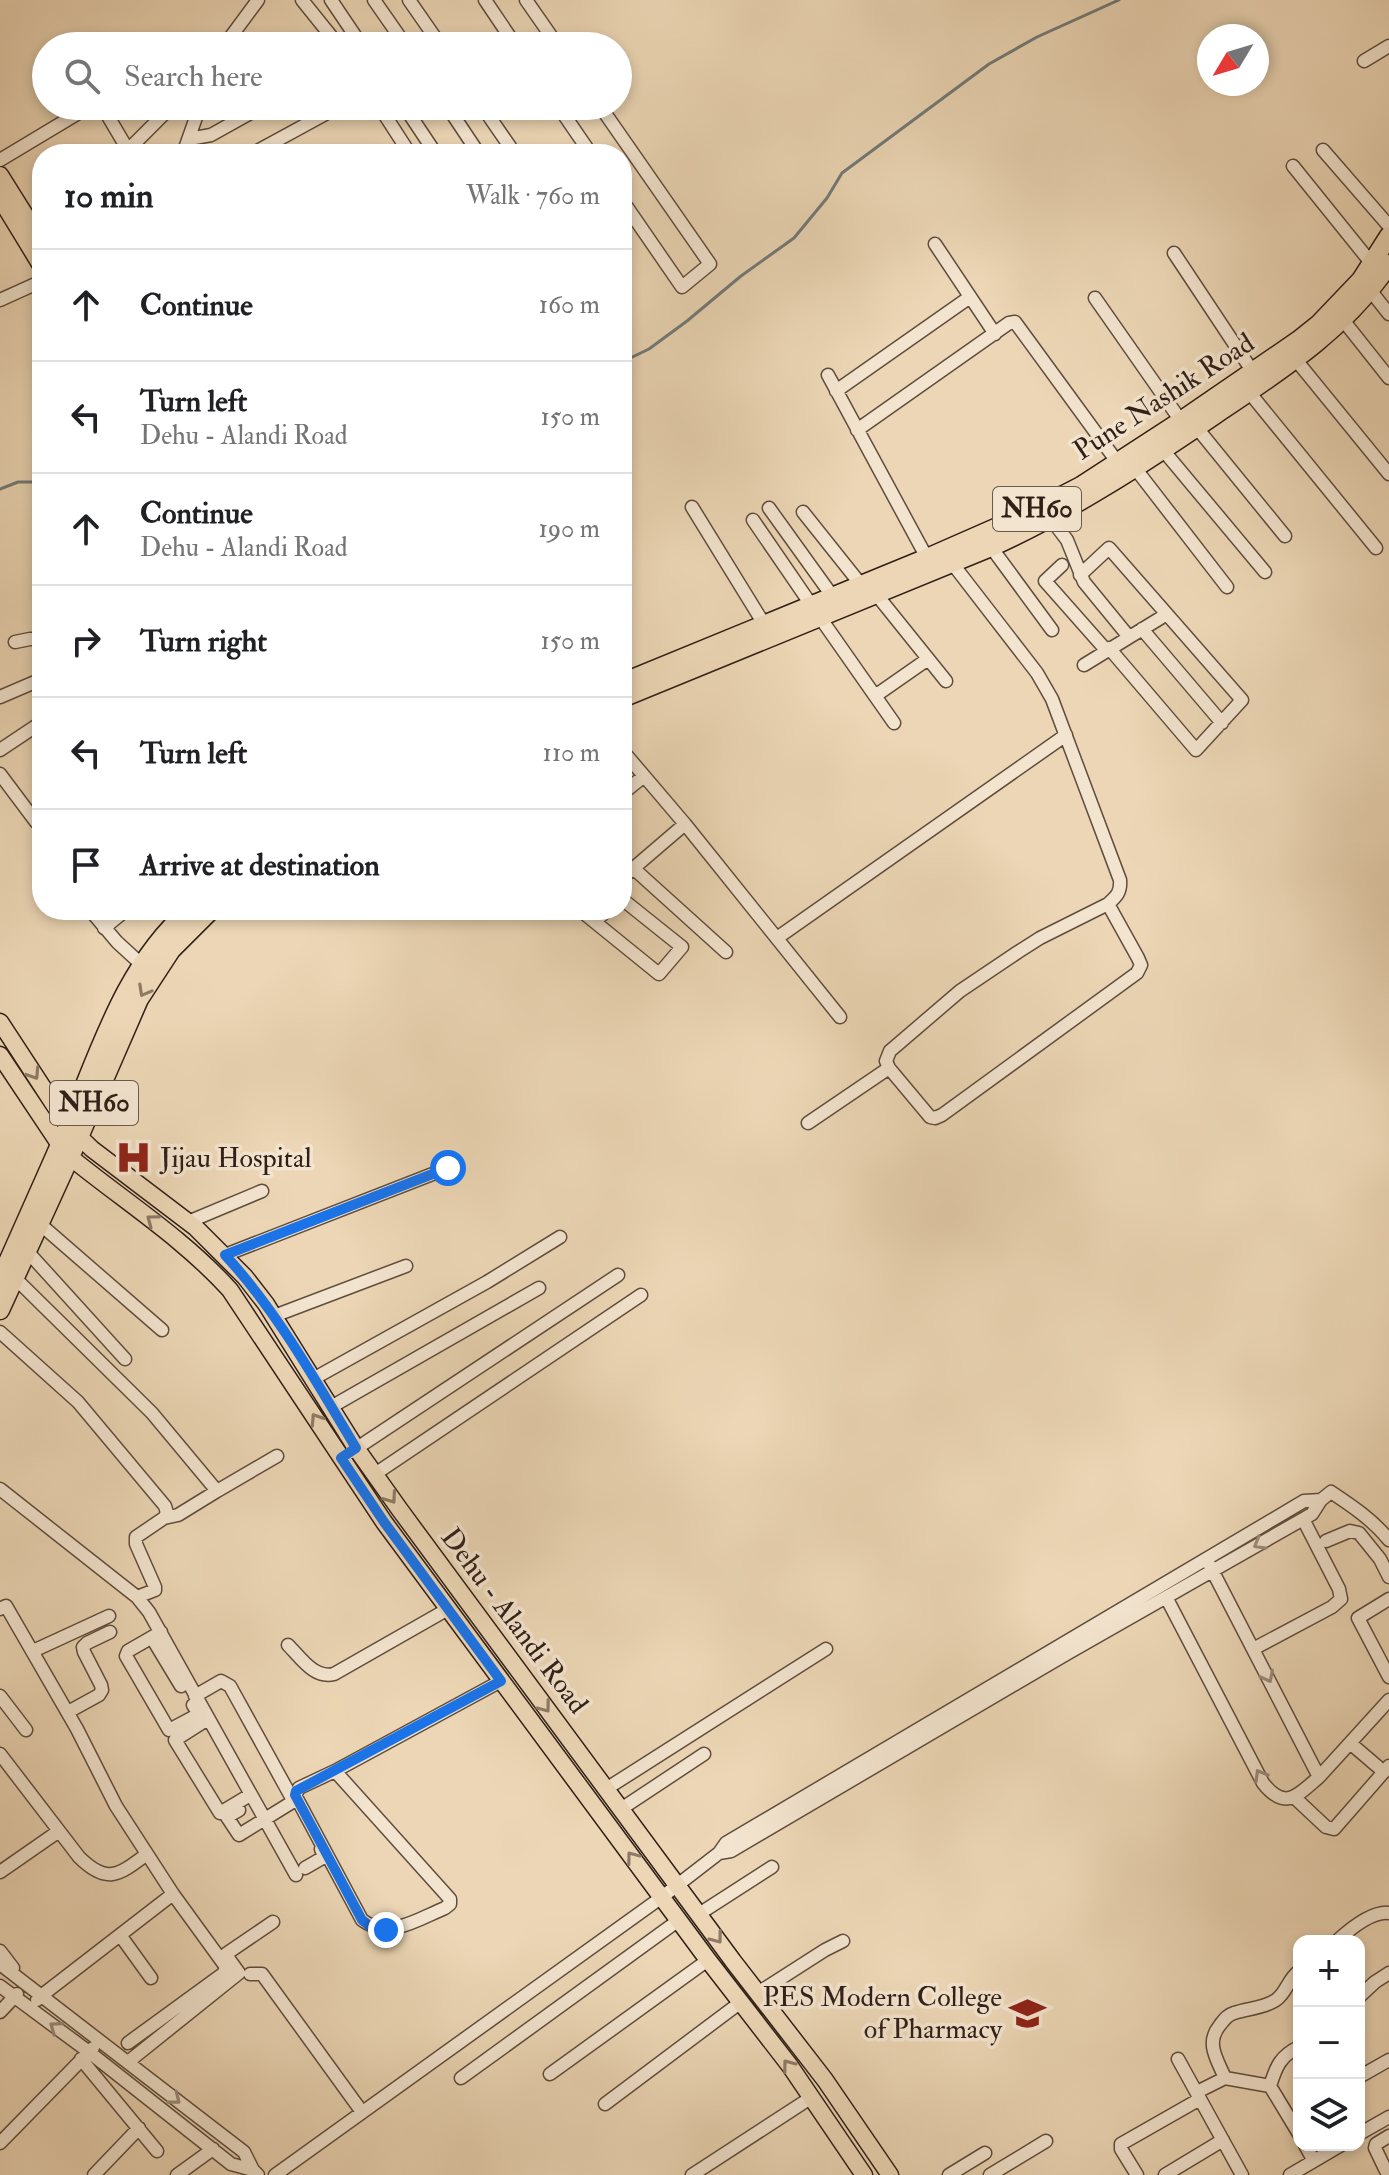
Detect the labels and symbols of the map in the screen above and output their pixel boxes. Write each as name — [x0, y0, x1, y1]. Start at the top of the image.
north arrow — [1197, 24, 1269, 96]
street label: Pune Nashik Road — [1067, 325, 1261, 468]
road number: NH60 — [993, 487, 1081, 531]
one-way arrow — [138, 983, 154, 997]
one-way arrow — [24, 1065, 39, 1080]
road number: NH60 — [50, 1081, 138, 1125]
hospital icon: Jijau Hospital — [115, 1139, 153, 1177]
place label: Jijau Hospital — [159, 1141, 312, 1176]
route start — [430, 1150, 466, 1186]
one-way arrow — [147, 1216, 161, 1230]
one-way arrow — [311, 1413, 326, 1428]
one-way arrow — [381, 1489, 396, 1503]
street label: Dehu - Alandi Road — [433, 1521, 595, 1721]
one-way arrow — [1253, 1534, 1267, 1550]
one-way arrow — [1258, 1669, 1273, 1684]
one-way arrow — [536, 1698, 550, 1713]
one-way arrow — [1254, 1769, 1270, 1784]
one-way arrow — [627, 1851, 642, 1866]
route end — [368, 1912, 404, 1948]
one-way arrow — [707, 1929, 722, 1944]
place label: PES Modern College of Pharmacy — [762, 1980, 1003, 2047]
school or university icon: PES Modern College of Pharmacy — [1009, 1994, 1047, 2032]
one-way arrow — [49, 2022, 63, 2037]
one-way arrow — [784, 2059, 798, 2073]
one-way arrow — [166, 2089, 181, 2103]

